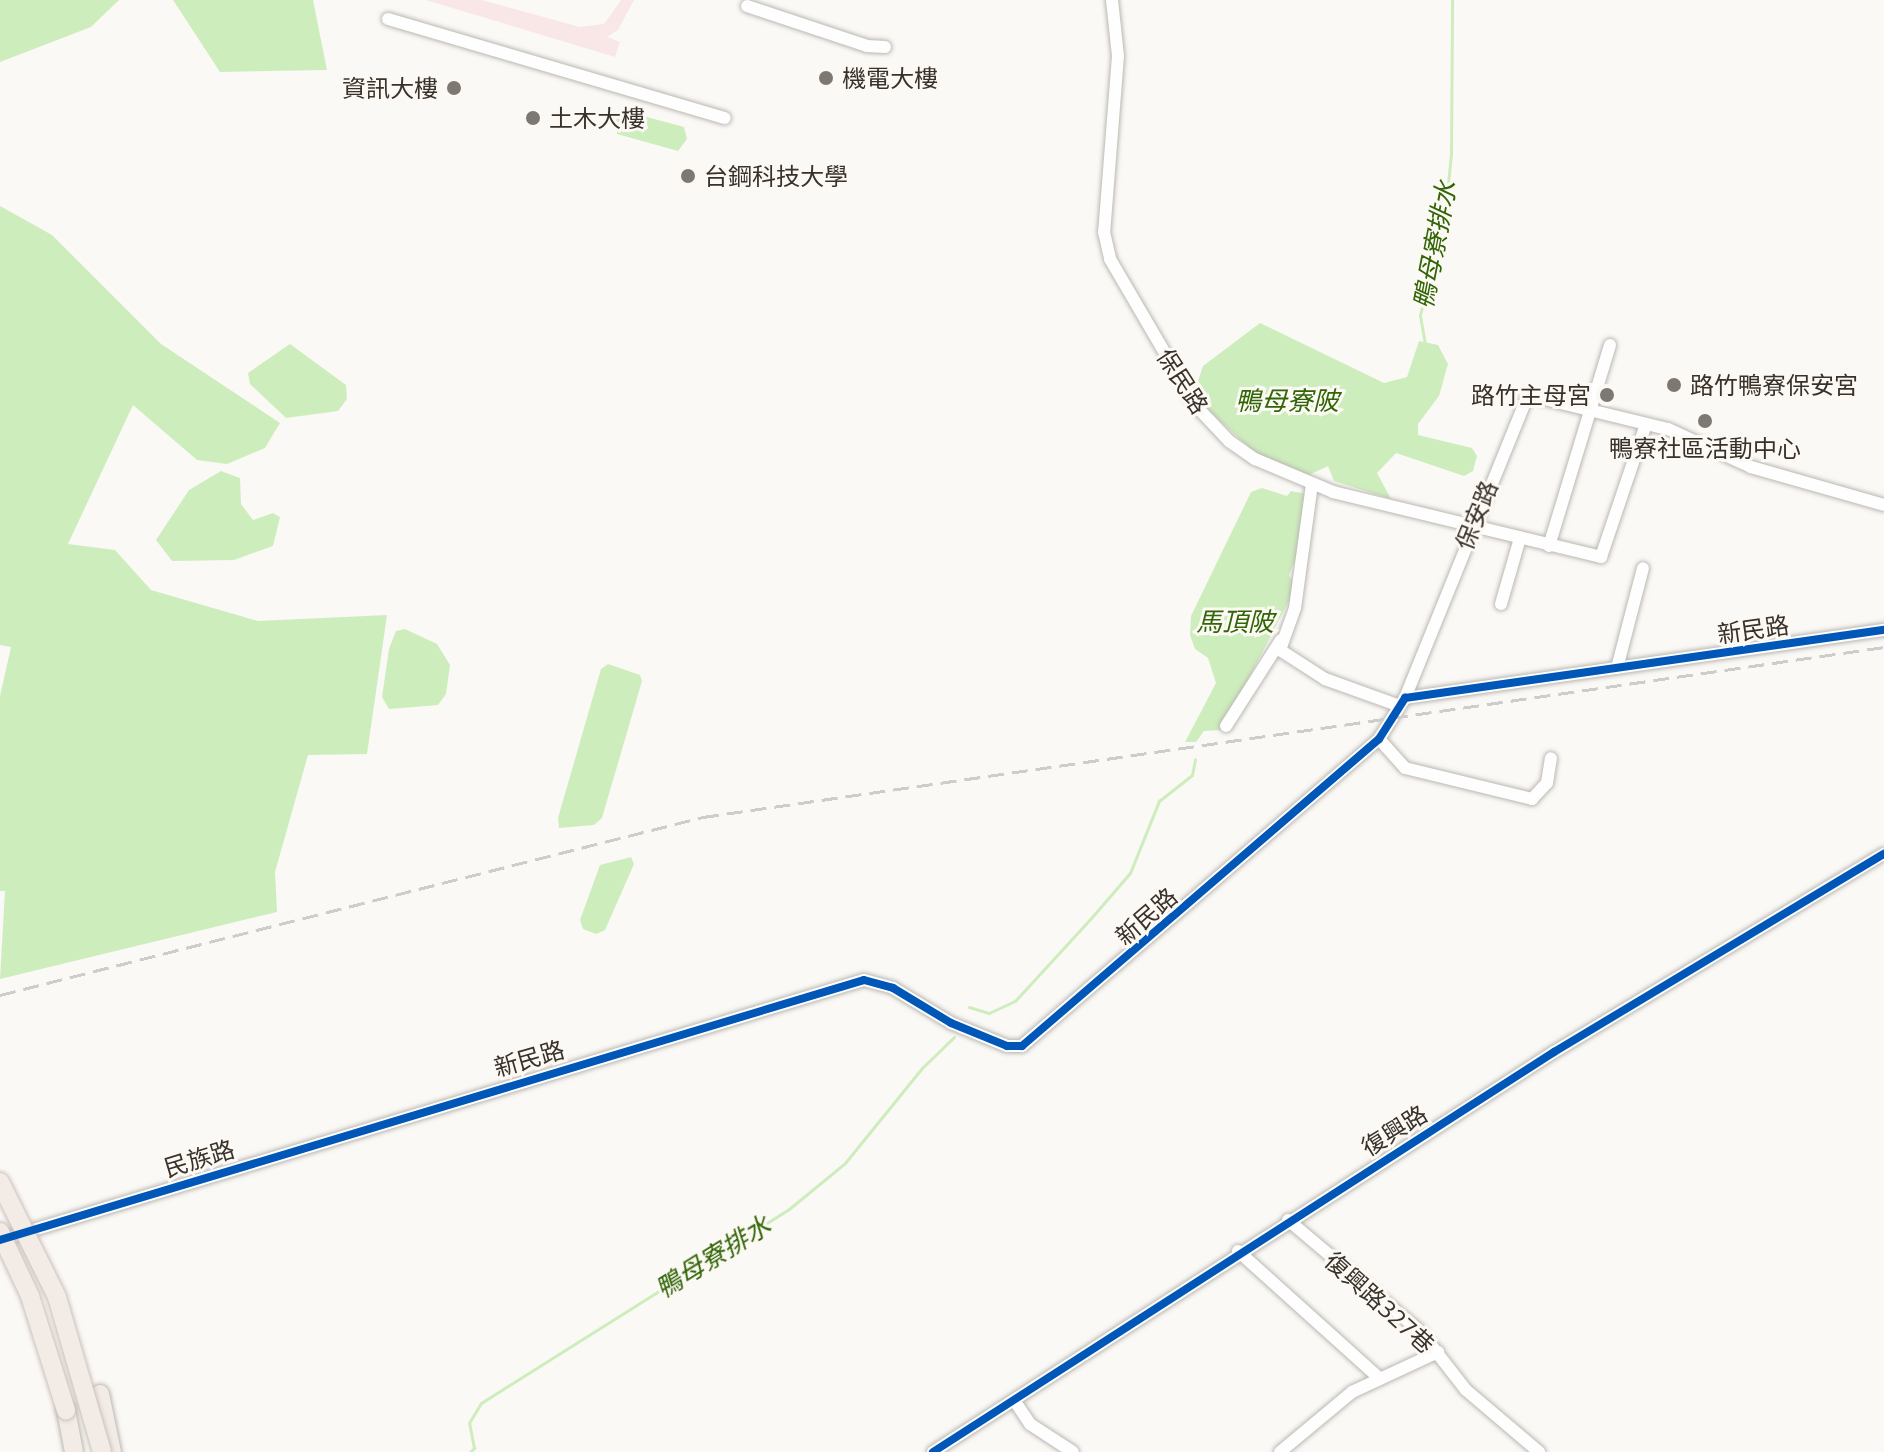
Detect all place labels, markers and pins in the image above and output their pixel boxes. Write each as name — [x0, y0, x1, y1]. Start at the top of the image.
place label: 機電大樓 — [842, 64, 938, 92]
marker: 機電大樓 — [817, 69, 835, 87]
place label: 資訊大樓 — [342, 74, 438, 102]
marker: 資訊大樓 — [445, 79, 463, 97]
place label: 土木大樓 — [549, 104, 645, 132]
marker: 土木大樓 — [524, 109, 542, 127]
place label: 台鋼科技大學 — [704, 162, 848, 190]
marker: 台鋼科技大學 — [679, 167, 697, 185]
place label: 路竹鴨寮保安宮 — [1690, 371, 1858, 399]
marker: 路竹鴨寮保安宮 — [1665, 376, 1683, 394]
place label: 路竹主母宮 — [1471, 381, 1591, 409]
marker: 路竹主母宮 — [1598, 386, 1616, 404]
marker: 鴨寮社區活動中心 — [1696, 412, 1714, 430]
place label: 鴨寮社區活動中心 — [1609, 434, 1801, 462]

